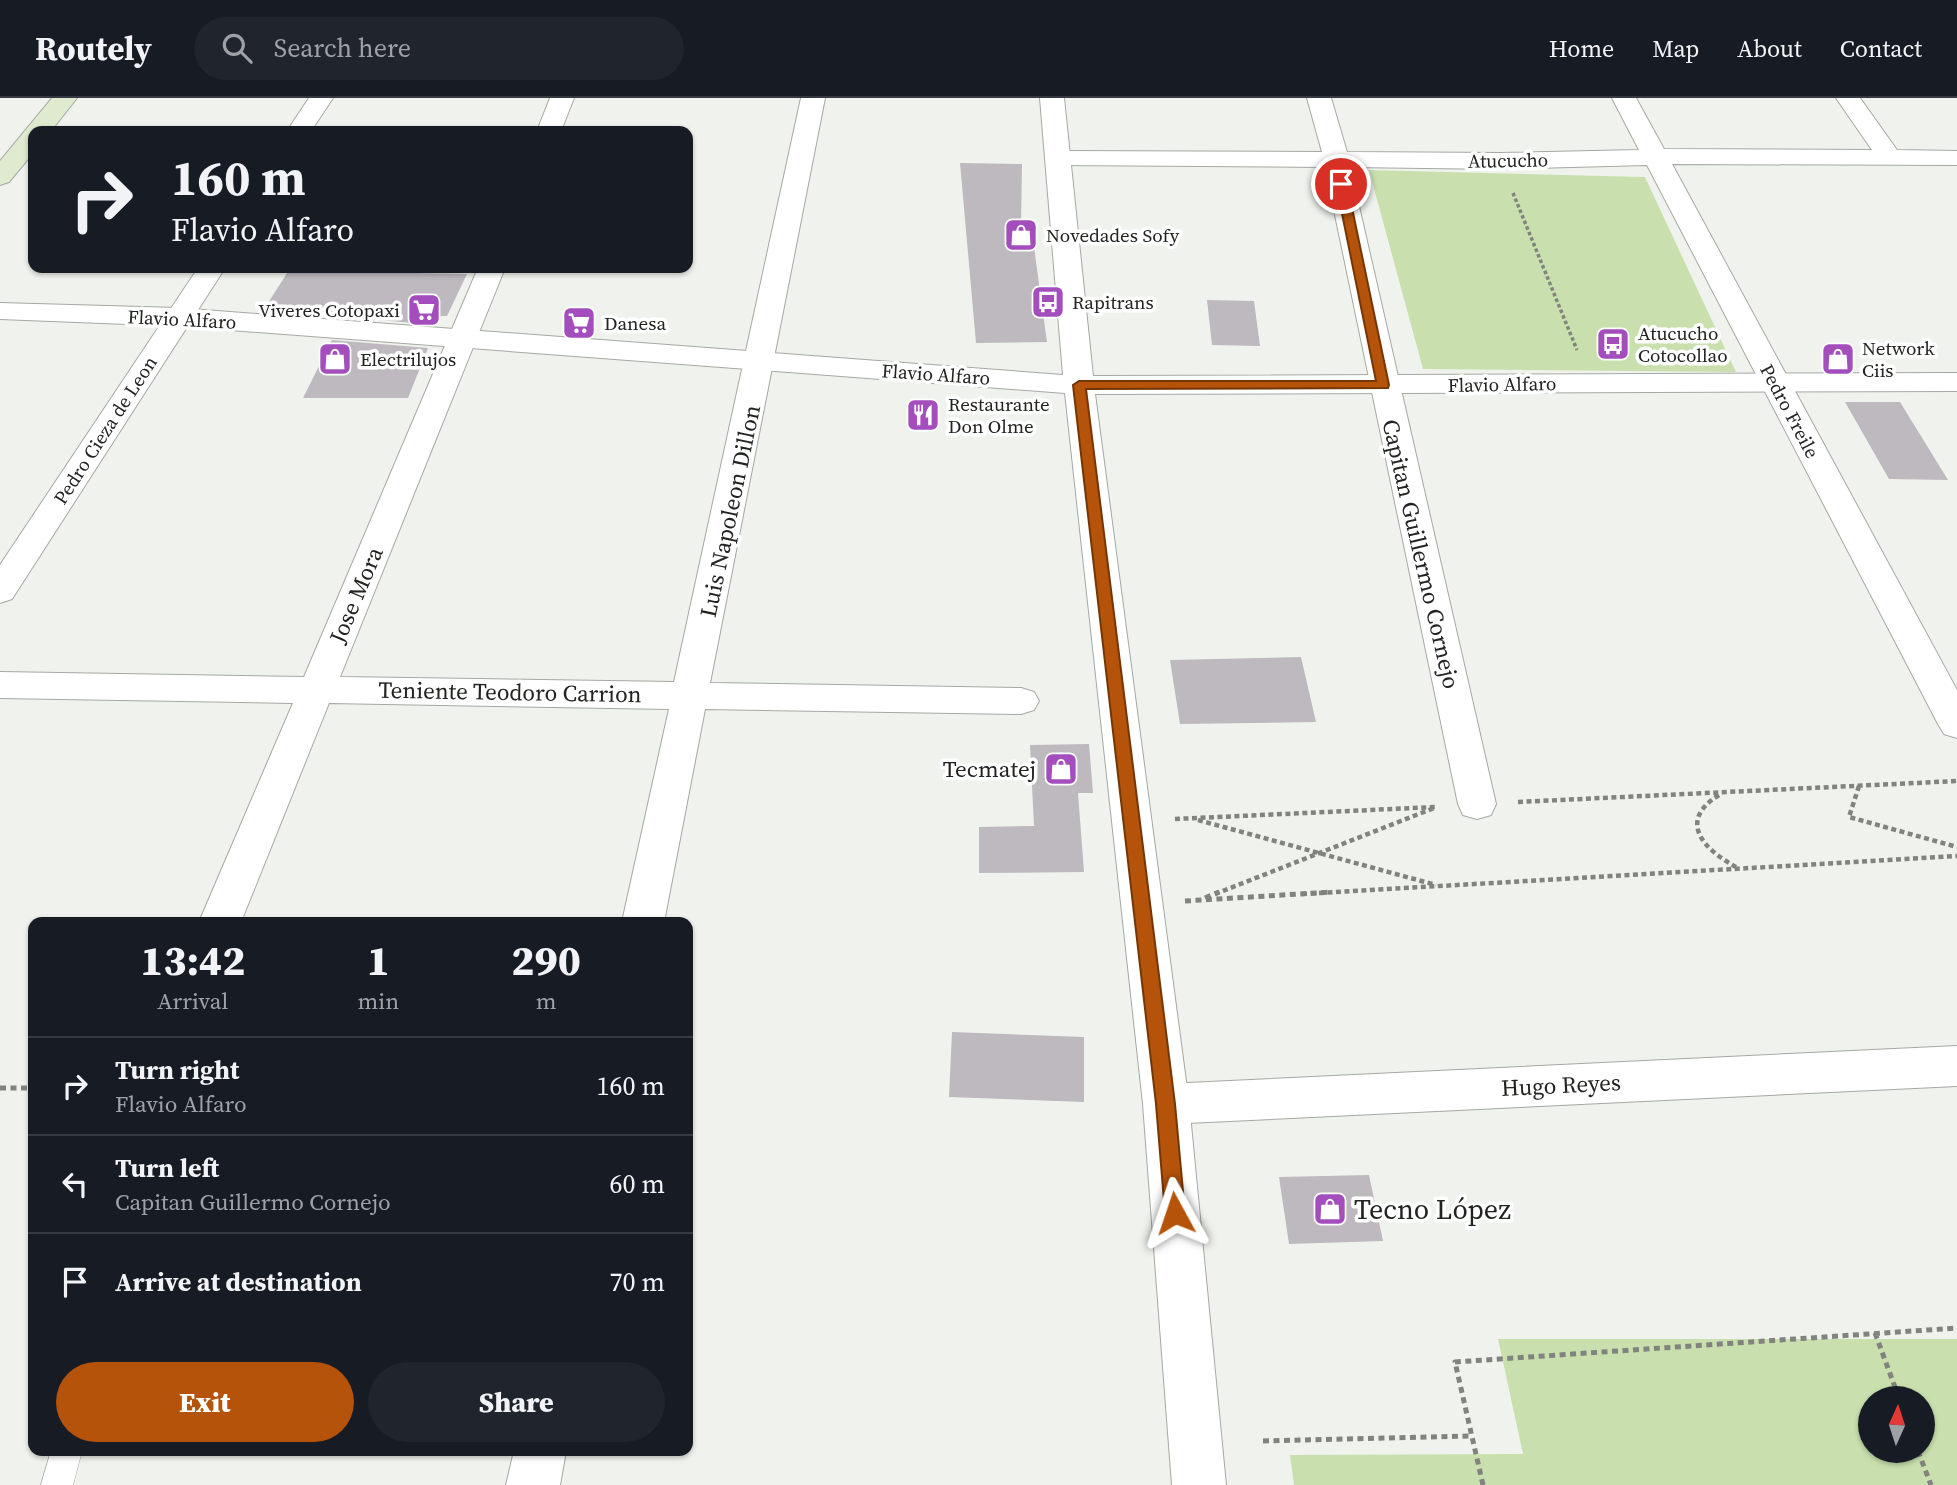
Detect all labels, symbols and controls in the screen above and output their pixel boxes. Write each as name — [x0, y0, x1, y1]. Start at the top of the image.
search box — [194, 17, 684, 80]
text: Routely — [35, 26, 152, 71]
icon: search — [218, 29, 256, 67]
text: Search here — [274, 30, 411, 66]
text: Home — [1549, 32, 1614, 65]
text: Map — [1652, 32, 1699, 65]
text: About — [1737, 32, 1802, 65]
text: Contact — [1840, 32, 1922, 65]
text: 160 m — [171, 144, 306, 211]
street label: Atucucho — [1468, 146, 1548, 174]
icon: right — [56, 154, 147, 245]
pin — [1311, 154, 1371, 214]
icon: arrive — [1322, 165, 1360, 203]
text: Flavio Alfaro — [171, 208, 354, 252]
shop icon: Novedades Sofy — [1002, 216, 1040, 254]
place label: Novedades Sofy — [1046, 222, 1180, 248]
bus stop icon: Rapitrans — [1029, 283, 1067, 321]
place label: Rapitrans — [1072, 289, 1154, 315]
supermarket icon: Viveres Cotopaxi — [405, 291, 443, 329]
place label: Viveres Cotopaxi — [258, 297, 400, 323]
street label: Flavio Alfaro — [127, 303, 237, 335]
supermarket icon: Danesa — [560, 304, 598, 342]
place label: Danesa — [604, 310, 667, 336]
place label: Atucucho Cotocollao — [1638, 320, 1728, 368]
bus stop icon: Atucucho Cotocollao — [1594, 325, 1632, 363]
place label: Network Ciis — [1862, 335, 1935, 383]
shop icon: Electrilujos — [316, 340, 354, 378]
shop icon: Network Ciis — [1819, 340, 1857, 378]
place label: Electrilujos — [360, 346, 456, 372]
street label: Pedro Cieza de Leon — [47, 351, 163, 509]
street label: Flavio Alfaro — [881, 357, 991, 391]
street label: Pedro Freile — [1754, 359, 1826, 463]
street label: Flavio Alfaro — [1447, 370, 1557, 398]
place label: Restaurante Don Olme — [948, 391, 1050, 439]
restaurant icon: Restaurante Don Olme — [904, 396, 942, 434]
street label: Luis Napoleon Dillon — [692, 402, 768, 620]
street label: Capitan Guillermo Cornejo — [1374, 416, 1468, 692]
street label: Jose Mora — [321, 542, 391, 649]
street label: Teniente Teodoro Carrion — [378, 674, 642, 710]
shop icon: Tecmatej — [1042, 750, 1080, 788]
place label: Tecmatej — [943, 753, 1036, 785]
text: 13:42 — [140, 931, 245, 989]
text: 1 — [367, 931, 390, 989]
text: 290 — [511, 931, 581, 989]
text: Arrival — [157, 985, 228, 1017]
text: min — [358, 985, 399, 1017]
text: m — [536, 985, 556, 1017]
text: Turn right — [115, 1052, 239, 1088]
street label: Hugo Reyes — [1500, 1066, 1622, 1104]
icon: right — [56, 1067, 94, 1105]
text: 160 m — [597, 1068, 665, 1104]
text: Flavio Alfaro — [115, 1088, 247, 1120]
text: Turn left — [115, 1150, 219, 1186]
icon: left — [56, 1165, 94, 1203]
text: 60 m — [610, 1166, 665, 1202]
position arrow — [1138, 1176, 1212, 1250]
text: Capitan Guillermo Cornejo — [115, 1186, 391, 1218]
shop icon: Tecno López — [1311, 1190, 1349, 1228]
place label: Tecno López — [1354, 1190, 1511, 1228]
icon: arrive — [56, 1263, 94, 1301]
text: Arrive at destination — [115, 1264, 362, 1300]
text: 70 m — [610, 1264, 665, 1300]
button: Exit — [56, 1362, 354, 1442]
button: Share — [368, 1362, 665, 1442]
north arrow — [1858, 1386, 1936, 1463]
map controls — [1858, 1386, 1935, 1463]

